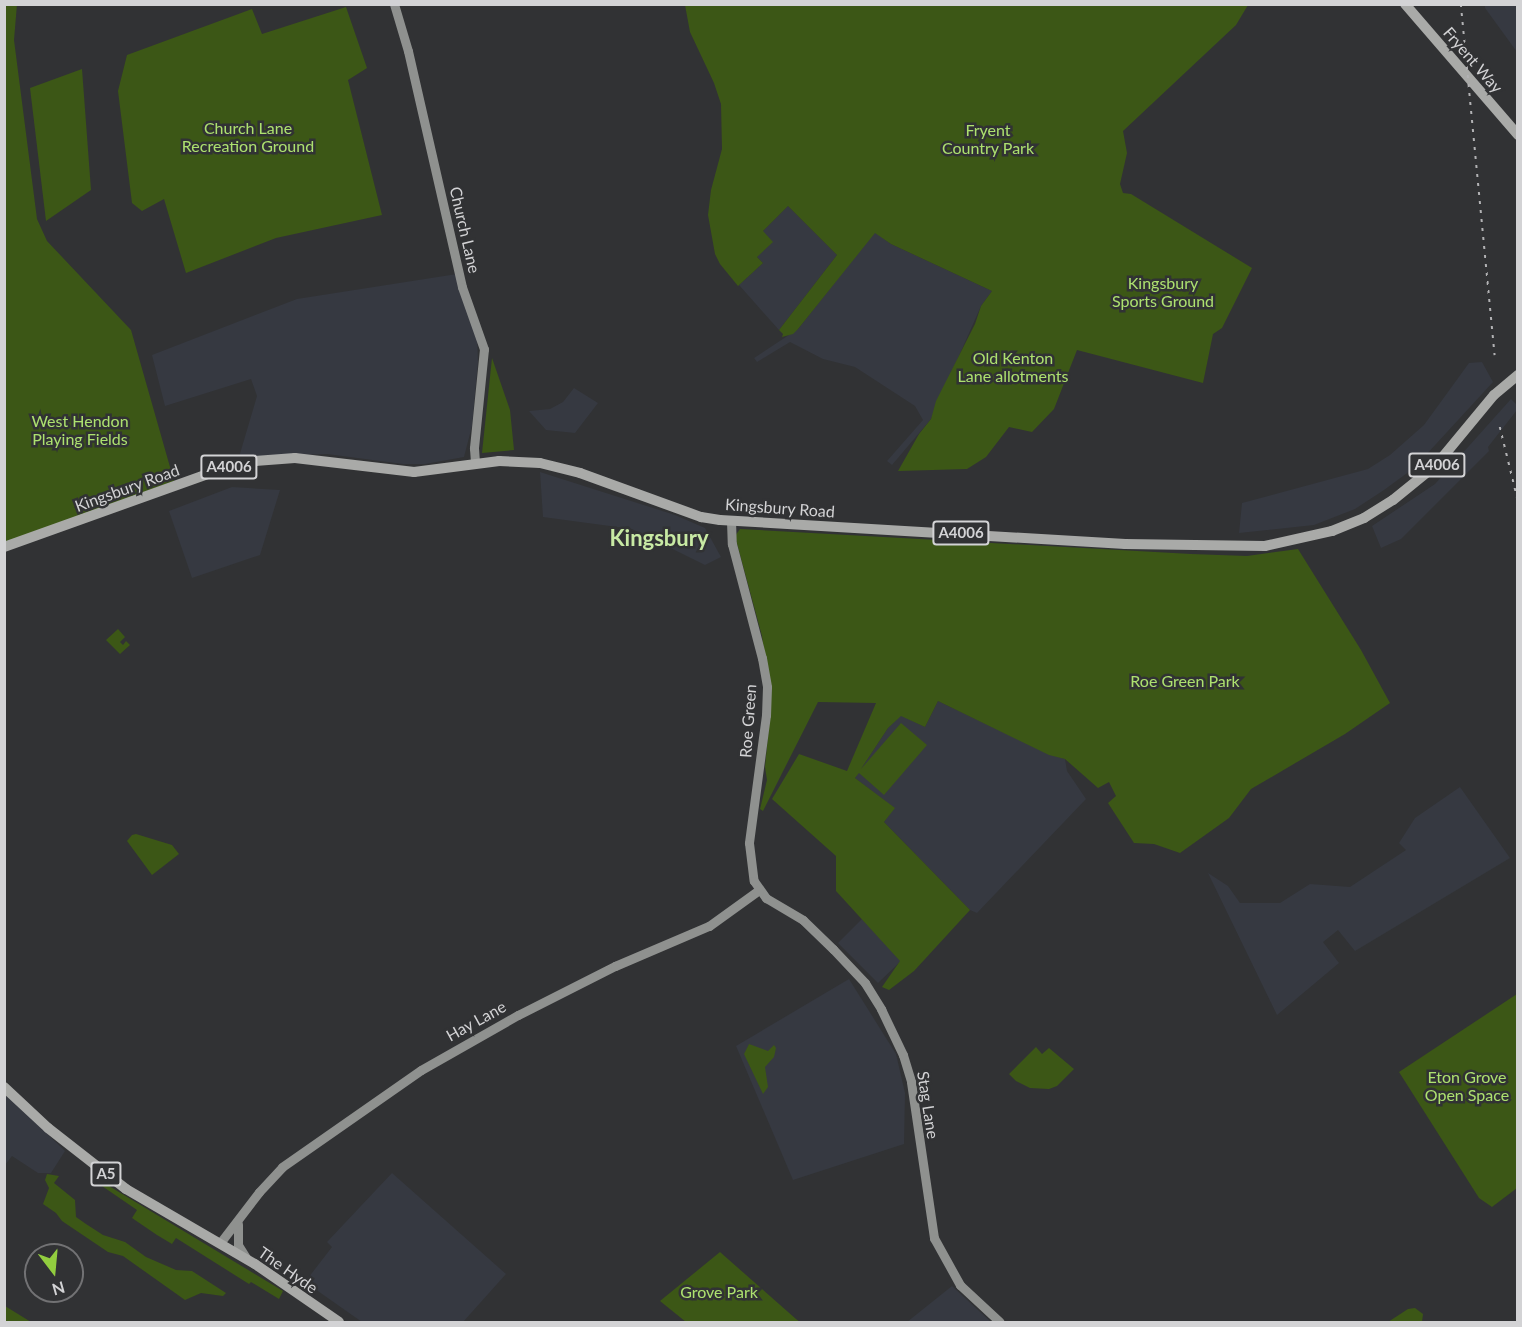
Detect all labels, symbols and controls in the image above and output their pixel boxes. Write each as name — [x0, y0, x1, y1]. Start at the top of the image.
street label: Fryent Way — [1439, 23, 1507, 97]
park label: Church Lane Recreation Ground — [182, 118, 314, 156]
park label: Fryent Country Park — [942, 120, 1034, 158]
street label: Church Lane — [446, 185, 484, 275]
park label: Kingsbury Sports Ground — [1112, 273, 1214, 311]
park label: Old Kenton Lane allotments — [958, 348, 1068, 386]
park label: West Hendon Playing Fields — [31, 411, 129, 449]
road number: A4006 — [1407, 453, 1467, 477]
road number: A4006 — [199, 455, 259, 479]
street label: Kingsbury Road — [72, 460, 182, 516]
street label: Kingsbury Road — [724, 495, 836, 521]
road number: A4006 — [931, 521, 991, 545]
district label: Kingsbury — [609, 525, 709, 551]
park label: Roe Green Park — [1130, 671, 1240, 691]
street label: Roe Green — [736, 683, 760, 759]
street label: Hay Lane — [443, 997, 509, 1045]
park label: Eton Grove Open Space — [1425, 1067, 1509, 1105]
street label: Stag Lane — [913, 1070, 943, 1140]
road number: A5 — [90, 1162, 122, 1186]
north arrow — [24, 1243, 84, 1303]
street label: The Hyde — [255, 1243, 321, 1297]
text: N — [50, 1278, 67, 1300]
park label: Grove Park — [680, 1282, 758, 1302]

